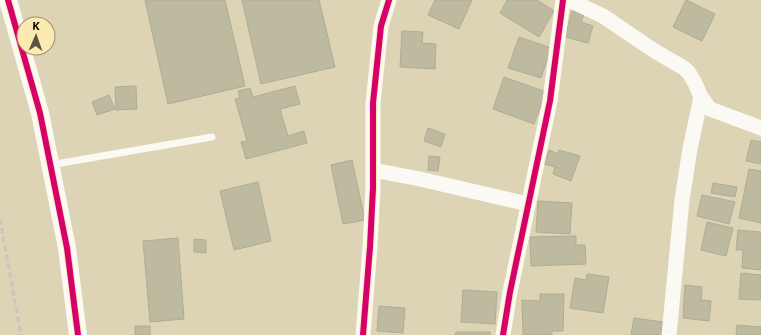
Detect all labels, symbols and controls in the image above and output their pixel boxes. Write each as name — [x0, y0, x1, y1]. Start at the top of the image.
north arrow — [16, 16, 56, 56]
text: K — [32, 19, 41, 32]

